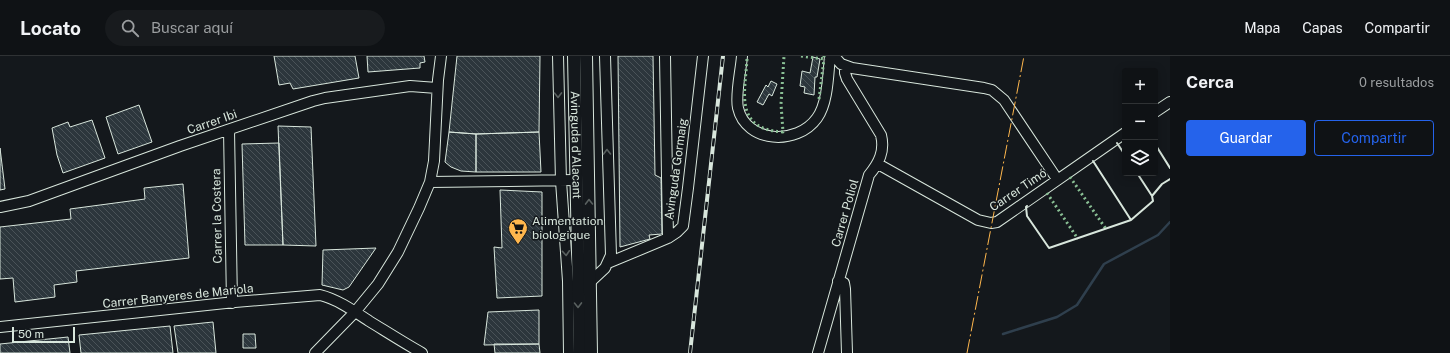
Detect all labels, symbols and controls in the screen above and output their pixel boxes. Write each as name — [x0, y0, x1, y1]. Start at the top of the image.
search box — [105, 10, 385, 46]
text: Locato — [20, 17, 81, 39]
icon: search — [119, 17, 141, 39]
text: Buscar aquí — [151, 19, 233, 36]
text: Mapa — [1244, 20, 1280, 36]
text: Capas — [1302, 20, 1343, 36]
text: Compartir — [1365, 20, 1430, 36]
map controls — [1122, 68, 1158, 176]
button: + — [1122, 68, 1158, 104]
text: Cerca — [1186, 72, 1234, 92]
text: 0 resultados — [1359, 75, 1434, 90]
street label: Avinguda d'Alacant — [568, 91, 584, 199]
one-way arrow — [554, 92, 563, 98]
button: − — [1122, 104, 1158, 140]
street label: Carrer Ibi — [185, 107, 239, 137]
street label: Avinguda Gormaig — [662, 117, 690, 221]
button: Guardar — [1186, 120, 1306, 156]
button: Compartir — [1314, 120, 1434, 156]
button: layers — [1122, 140, 1158, 176]
one-way arrow — [603, 149, 611, 155]
street label: Carrer Timó — [987, 166, 1049, 214]
street label: Carrer la Costera — [209, 168, 225, 264]
street label: Carrer Poliol — [829, 177, 861, 248]
one-way arrow — [585, 199, 593, 205]
place label: Alimentation biologique — [532, 214, 603, 242]
supermarket icon: Alimentation biologique — [507, 217, 529, 245]
one-way arrow — [561, 250, 570, 256]
street label: Carrer Banyeres de Mariola — [102, 281, 254, 311]
one-way arrow — [574, 302, 583, 308]
scale bar — [12, 325, 75, 344]
text: 50 m — [18, 328, 44, 340]

